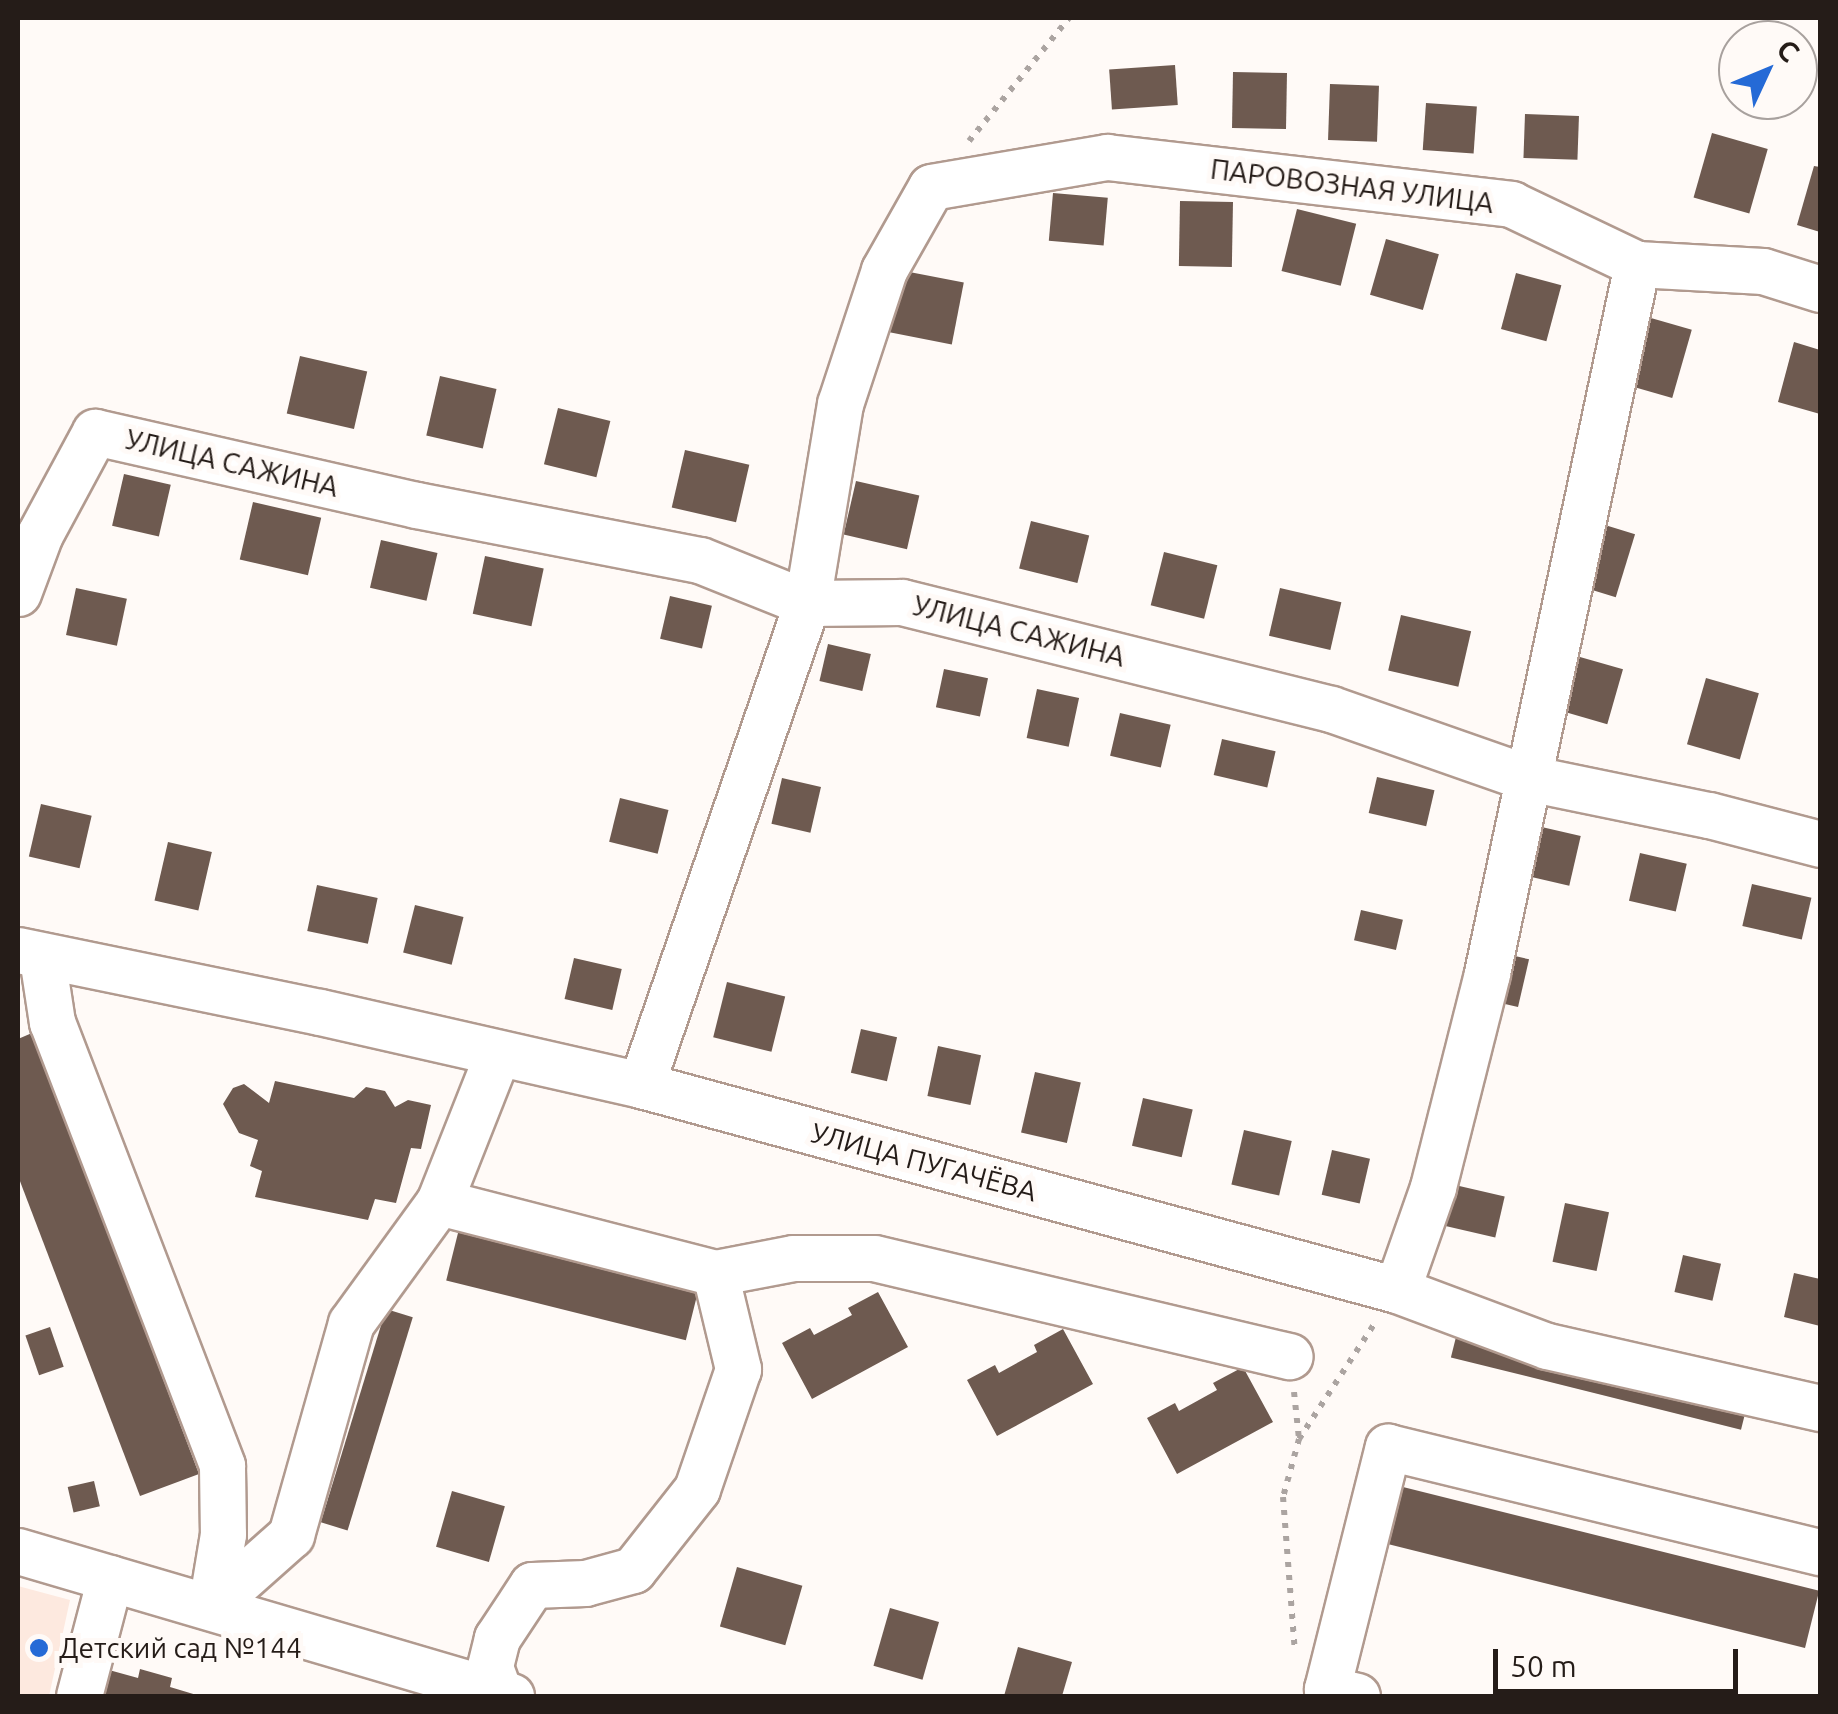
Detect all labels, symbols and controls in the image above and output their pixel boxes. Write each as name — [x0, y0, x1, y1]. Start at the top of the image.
north arrow — [1718, 20, 1818, 120]
text: С — [1771, 33, 1806, 67]
street label: ПАРОВОЗНАЯ УЛИЦА — [1209, 152, 1495, 220]
street label: УЛИЦА САЖИНА — [122, 422, 342, 504]
street label: УЛИЦА САЖИНА — [910, 588, 1128, 674]
street label: УЛИЦА ПУГАЧЁВА — [807, 1116, 1041, 1208]
scale bar — [1498, 1629, 1743, 1691]
place label: Детский сад №144 — [59, 1631, 302, 1665]
marker: Детский сад №144 — [28, 1637, 50, 1659]
text: 50 m — [1510, 1649, 1577, 1683]

